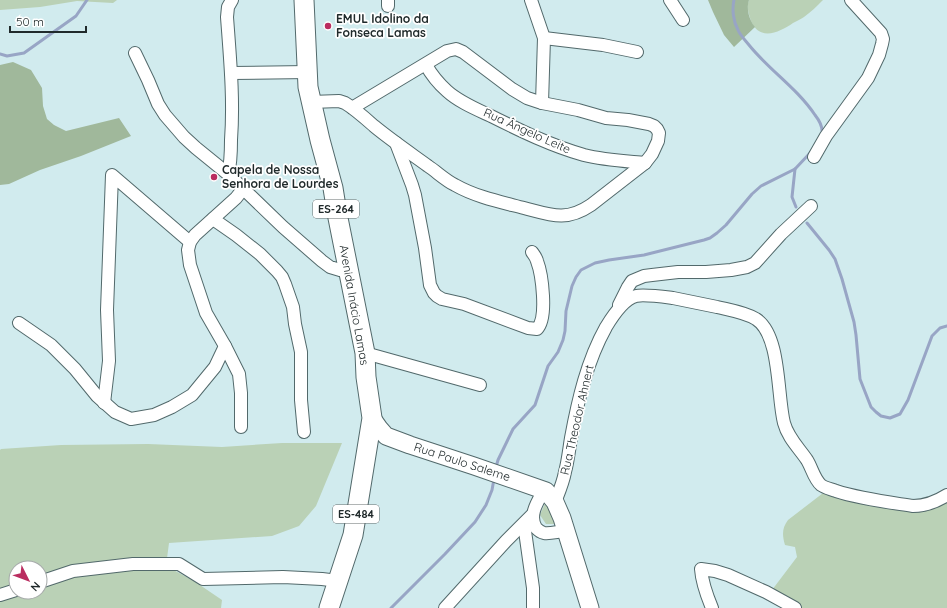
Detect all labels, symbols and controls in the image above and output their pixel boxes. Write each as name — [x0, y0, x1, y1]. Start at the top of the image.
scale bar — [10, 8, 86, 34]
place label: EMUL Idolino da Fonseca Lamas — [336, 11, 429, 40]
text: 50 m — [16, 14, 44, 29]
marker: EMUL Idolino da Fonseca Lamas — [323, 21, 333, 31]
street label: Rua Ângelo Leite — [481, 105, 573, 157]
place label: Capela de Nossa Senhora de Lourdes — [222, 162, 339, 191]
marker: Capela de Nossa Senhora de Lourdes — [209, 172, 219, 182]
road number: ES-264 — [313, 200, 359, 218]
street label: Avenida Inácio Lamas — [337, 244, 373, 367]
street label: Rua Theodor Ahnert — [557, 363, 597, 477]
street label: Rua Paulo Saleme — [412, 439, 513, 484]
road number: ES-484 — [333, 505, 379, 523]
north arrow — [8, 560, 48, 600]
text: N — [28, 579, 43, 594]

